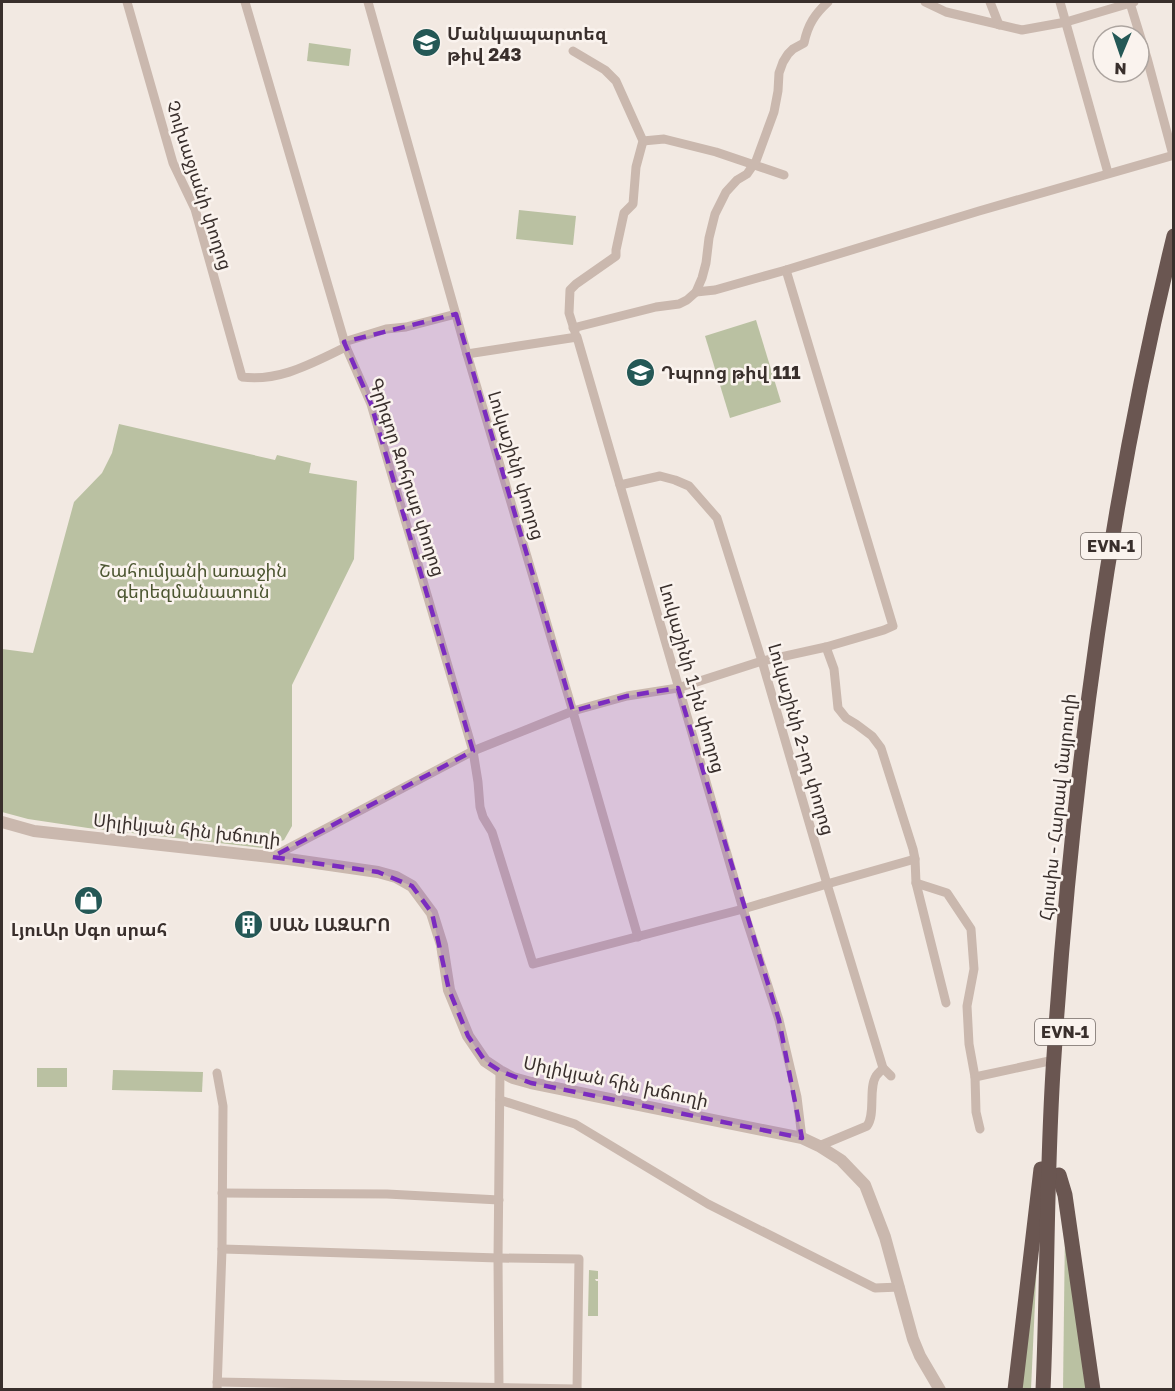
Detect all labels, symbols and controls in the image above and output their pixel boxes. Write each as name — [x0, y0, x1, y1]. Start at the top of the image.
place label: Մանկապարտեզ թիվ 243 — [447, 22, 608, 65]
north arrow — [1091, 24, 1151, 84]
school or university icon: Մանկապարտեզ թիվ 243 — [410, 27, 442, 59]
text: N — [1114, 59, 1127, 79]
street label: Չուխաջյանի փողոց — [162, 97, 238, 273]
school or university icon: Դպրոց թիվ 111 — [624, 356, 656, 388]
place label: Դպրոց թիվ 111 — [661, 361, 801, 383]
street label: Գրիգոր Զոհրաբ փողոց — [365, 375, 451, 579]
street label: Լուկաշինի փողոց — [484, 388, 550, 542]
road number: EVN-1 — [1081, 533, 1141, 559]
park label: Շահումյանի առաջին գերեզմանատուն — [99, 559, 287, 602]
street label: Լուկաշինի 1-ին փողոց — [655, 581, 731, 775]
street label: Լուկաշինի 2-րդ փողոց — [764, 640, 840, 838]
street label: Հյուսիս - Հարավ մայրուղի — [1034, 692, 1080, 922]
street label: Սիլիկյան հին խճուղի — [92, 808, 282, 850]
shop icon: ԼյուԱր Սգո սրահ — [73, 884, 105, 916]
building icon: ՍԱՆ ԼԱԶԱՐՈ — [232, 908, 264, 940]
place label: ՍԱՆ ԼԱԶԱՐՈ — [269, 913, 390, 935]
place label: ԼյուԱր Սգո սրահ — [11, 918, 167, 940]
road number: EVN-1 — [1035, 1019, 1095, 1045]
street label: Սիլիկյան հին խճուղի — [522, 1051, 710, 1111]

